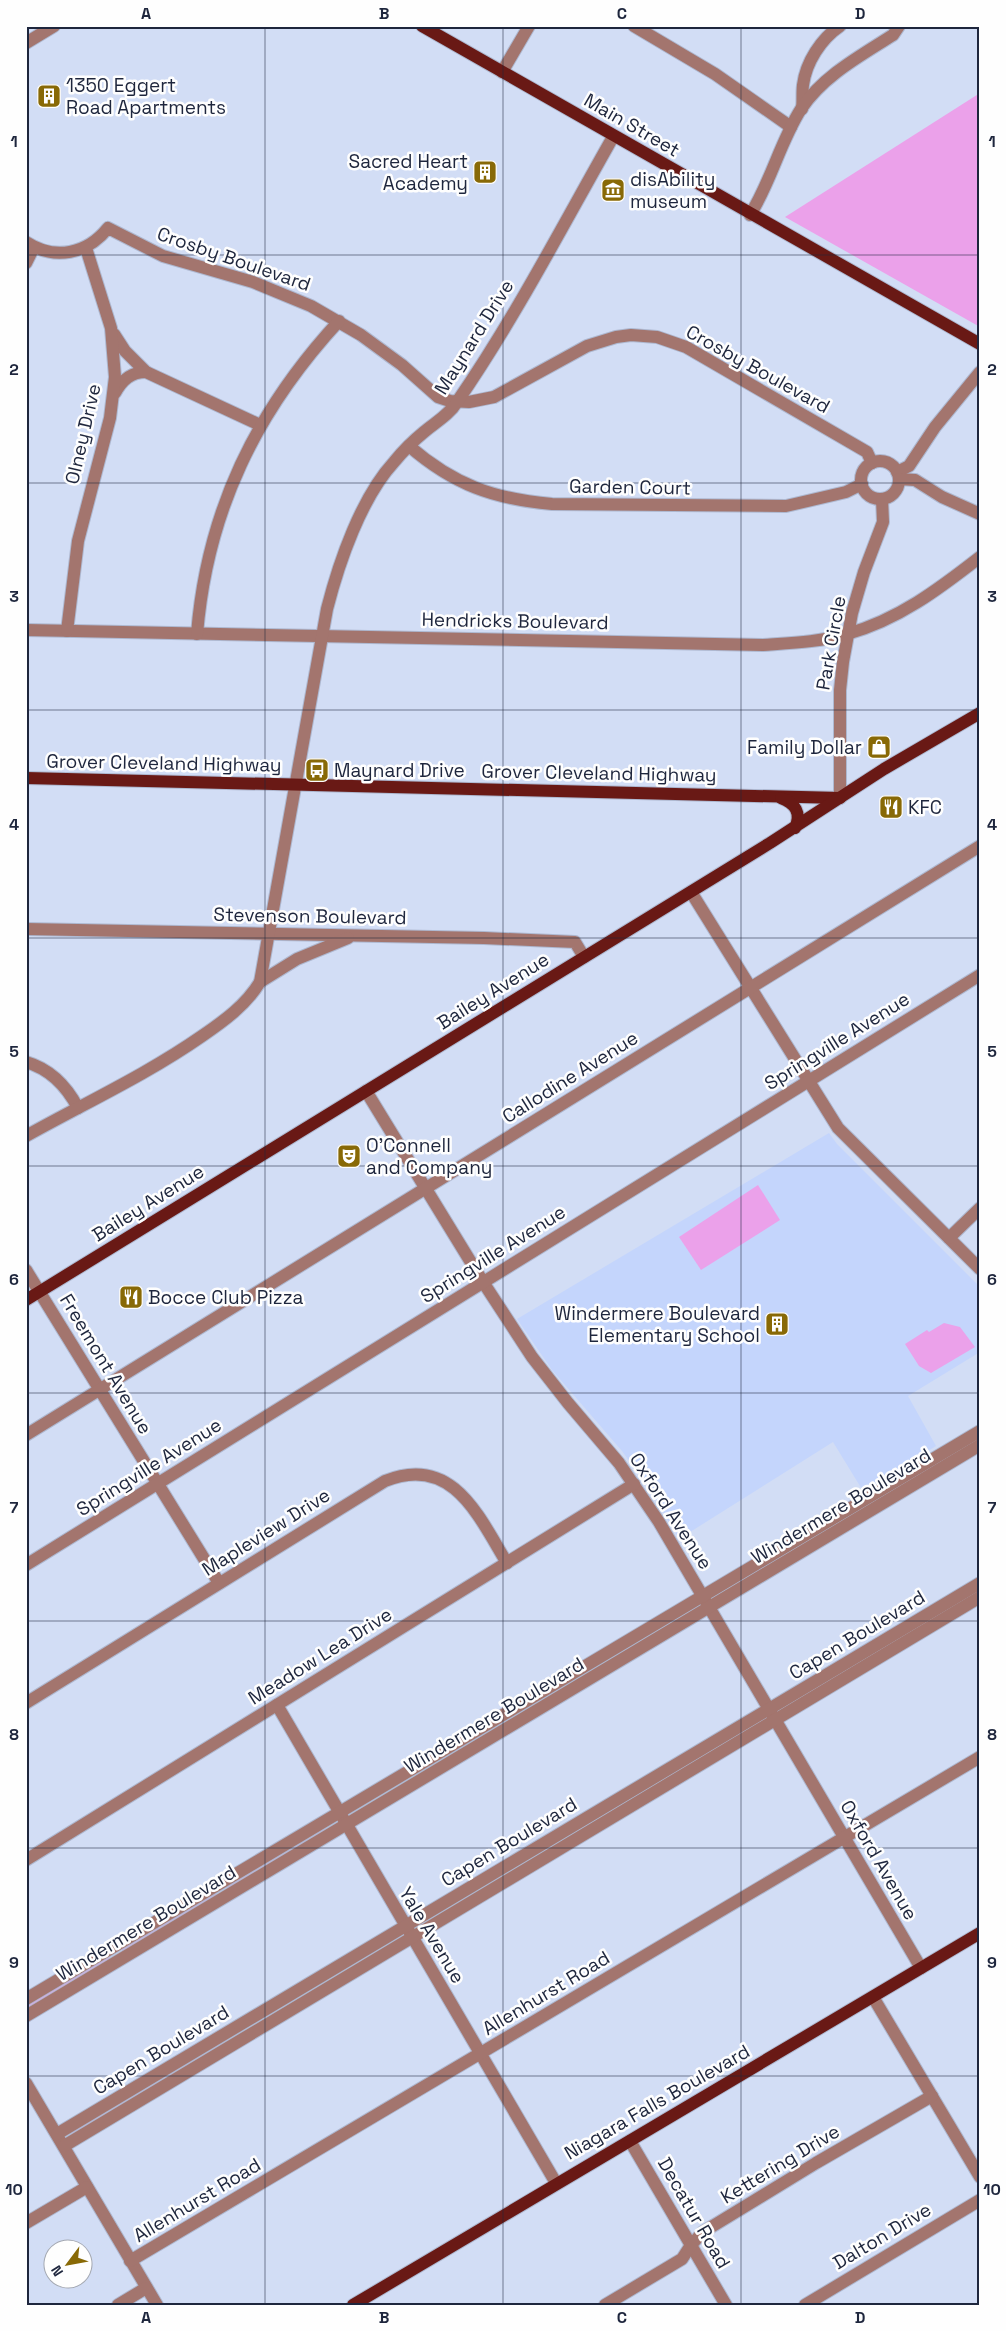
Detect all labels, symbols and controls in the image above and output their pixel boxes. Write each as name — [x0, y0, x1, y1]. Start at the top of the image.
text: A — [141, 3, 151, 24]
text: B — [379, 3, 389, 24]
text: C — [617, 3, 627, 24]
text: D — [855, 3, 865, 24]
place label: 1350 Eggert Road Apartments — [66, 73, 226, 120]
building icon: 1350 Eggert Road Apartments — [36, 83, 62, 109]
street label: Main Street — [580, 88, 684, 162]
text: 1 — [10, 131, 18, 152]
text: 1 — [988, 131, 996, 152]
place label: Sacred Heart Academy — [349, 149, 468, 196]
building icon: Sacred Heart Academy — [472, 159, 498, 185]
place label: disAbility museum — [630, 167, 715, 214]
museum icon: disAbility museum — [600, 177, 626, 203]
street label: Crosby Boulevard — [154, 221, 314, 297]
street label: Maynard Drive — [429, 275, 519, 399]
street label: Crosby Boulevard — [682, 319, 834, 419]
text: 2 — [9, 359, 19, 380]
text: 2 — [987, 359, 997, 380]
street label: Olney Drive — [59, 381, 107, 487]
street label: Garden Court — [569, 473, 691, 501]
text: 3 — [9, 586, 19, 607]
text: 3 — [987, 586, 997, 607]
street label: Park Circle — [810, 594, 852, 692]
street label: Hendricks Boulevard — [421, 607, 609, 635]
shop icon: Family Dollar — [866, 734, 892, 760]
place label: Family Dollar — [747, 735, 862, 760]
street label: Grover Cleveland Highway — [46, 748, 282, 778]
bus stop icon: Maynard Drive — [304, 757, 330, 783]
place label: Maynard Drive — [334, 758, 465, 783]
street label: Grover Cleveland Highway — [481, 758, 717, 788]
restaurant icon: KFC — [878, 794, 904, 820]
place label: KFC — [908, 795, 942, 820]
text: 4 — [9, 814, 19, 835]
text: 4 — [987, 814, 997, 835]
street label: Stevenson Boulevard — [213, 902, 407, 930]
street label: Bailey Avenue — [432, 947, 554, 1035]
street label: Springville Avenue — [760, 986, 914, 1096]
street label: Callodine Avenue — [497, 1025, 643, 1129]
text: 5 — [9, 1041, 19, 1062]
text: 5 — [987, 1041, 997, 1062]
place label: O’Connell and Company — [366, 1133, 492, 1180]
theatre icon: O’Connell and Company — [336, 1143, 362, 1169]
street label: Bailey Avenue — [87, 1159, 209, 1247]
street label: Springville Avenue — [416, 1199, 570, 1309]
text: 6 — [9, 1269, 19, 1290]
text: 6 — [987, 1269, 997, 1290]
restaurant icon: Bocce Club Pizza — [118, 1284, 144, 1310]
place label: Bocce Club Pizza — [148, 1285, 304, 1310]
street label: Freemont Avenue — [54, 1289, 158, 1439]
place label: Windermere Boulevard Elementary School — [555, 1301, 760, 1348]
building icon: Windermere Boulevard Elementary School — [764, 1311, 790, 1337]
street label: Springville Avenue — [72, 1412, 226, 1522]
street label: Windermere Boulevard — [746, 1442, 936, 1570]
street label: Oxford Avenue — [624, 1448, 718, 1574]
street label: Mapleview Drive — [197, 1483, 335, 1581]
text: 7 — [10, 1497, 19, 1518]
text: 7 — [988, 1497, 997, 1518]
street label: Capen Boulevard — [784, 1584, 930, 1686]
street label: Meadow Lea Drive — [243, 1602, 397, 1710]
street label: Windermere Boulevard — [399, 1651, 589, 1779]
text: 8 — [9, 1724, 19, 1745]
text: 8 — [987, 1724, 997, 1745]
street label: Capen Boulevard — [436, 1791, 582, 1893]
street label: Oxford Avenue — [835, 1796, 923, 1924]
street label: Windermere Boulevard — [51, 1859, 241, 1987]
street label: Yale Avenue — [393, 1882, 471, 1988]
street label: Allenhurst Road — [478, 1945, 614, 2041]
text: 9 — [9, 1952, 19, 1973]
text: 9 — [987, 1952, 997, 1973]
street label: Capen Boulevard — [88, 1999, 234, 2101]
street label: Niagara Falls Boulevard — [560, 2039, 754, 2165]
street label: Kettering Drive — [716, 2119, 844, 2209]
street label: Allenhurst Road — [129, 2152, 265, 2248]
street label: Decatur Road — [652, 2153, 736, 2273]
text: 10 — [5, 2179, 23, 2200]
text: 10 — [983, 2179, 1001, 2200]
street label: Dalton Drive — [828, 2197, 936, 2275]
north arrow — [42, 2238, 92, 2288]
text: N — [47, 2262, 67, 2280]
text: A — [141, 2307, 151, 2328]
text: B — [379, 2307, 389, 2328]
text: C — [617, 2307, 627, 2328]
text: D — [855, 2307, 865, 2328]

